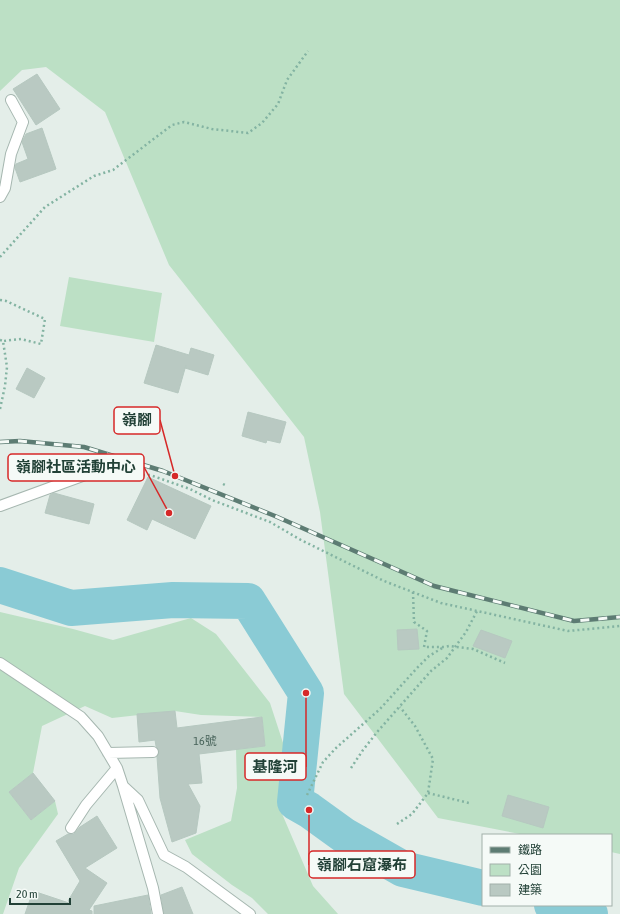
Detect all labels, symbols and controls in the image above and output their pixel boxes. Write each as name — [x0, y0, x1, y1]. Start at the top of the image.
callout: 嶺腳 — [114, 407, 160, 434]
text: 嶺腳 — [122, 411, 152, 428]
callout: 嶺腳社區活動中心 — [8, 454, 144, 481]
text: 嶺腳社區活動中心 — [16, 458, 136, 475]
house number: 16號 — [193, 734, 217, 748]
callout: 基隆河 — [245, 753, 306, 780]
text: 基隆河 — [252, 758, 298, 775]
legend — [482, 834, 612, 906]
text: 鐵路 — [518, 843, 542, 857]
callout: 嶺腳石窟瀑布 — [309, 851, 415, 878]
text: 嶺腳石窟瀑布 — [317, 856, 407, 873]
text: 公園 — [518, 863, 542, 877]
scale bar — [10, 880, 70, 906]
text: 建築 — [518, 883, 542, 897]
text: 20 m — [16, 887, 38, 901]

